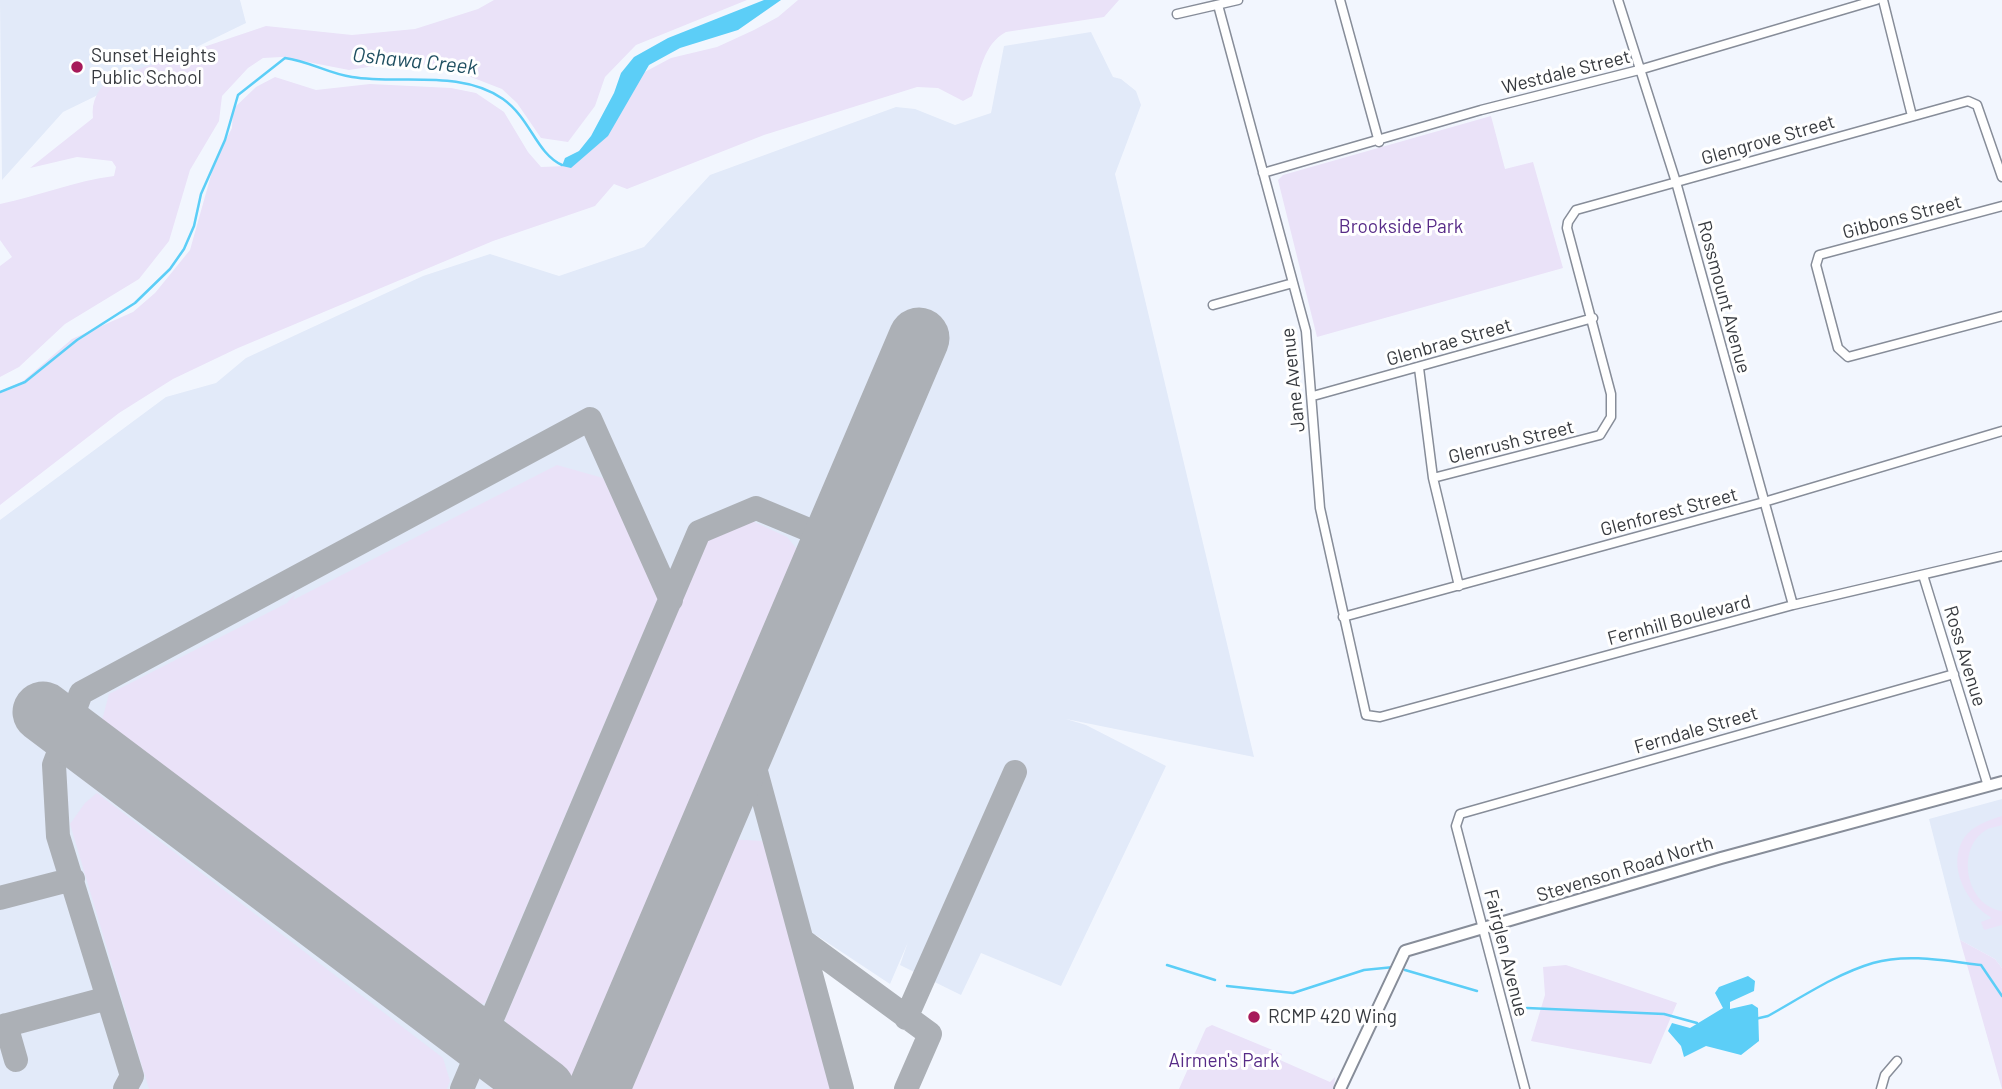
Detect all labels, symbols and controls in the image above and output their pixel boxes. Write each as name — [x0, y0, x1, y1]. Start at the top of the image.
water label: Oshawa Creek — [351, 42, 479, 80]
place label: Sunset Heights Public School — [91, 45, 216, 89]
street label: Westdale Street — [1499, 45, 1633, 99]
marker: Sunset Heights Public School — [69, 59, 85, 75]
street label: Glengrove Street — [1699, 110, 1837, 170]
street label: Gibbons Street — [1840, 190, 1964, 244]
park label: Brookside Park — [1339, 216, 1463, 238]
street label: Rossmount Avenue — [1693, 218, 1755, 376]
street label: Glenbrae Street — [1384, 313, 1514, 371]
street label: Jane Avenue — [1276, 327, 1310, 433]
street label: Glenrush Street — [1446, 415, 1576, 469]
street label: Glenforest Street — [1598, 483, 1740, 541]
street label: Fernhill Boulevard — [1605, 590, 1753, 650]
street label: Ross Avenue — [1939, 603, 1991, 709]
street label: Ferndale Street — [1632, 701, 1760, 759]
street label: Stevenson Road North — [1534, 831, 1716, 907]
street label: Fairglen Avenue — [1479, 887, 1533, 1019]
place label: RCMP 420 Wing — [1268, 1006, 1397, 1028]
marker: RCMP 420 Wing — [1246, 1009, 1262, 1025]
park label: Airmen's Park — [1169, 1050, 1279, 1072]

